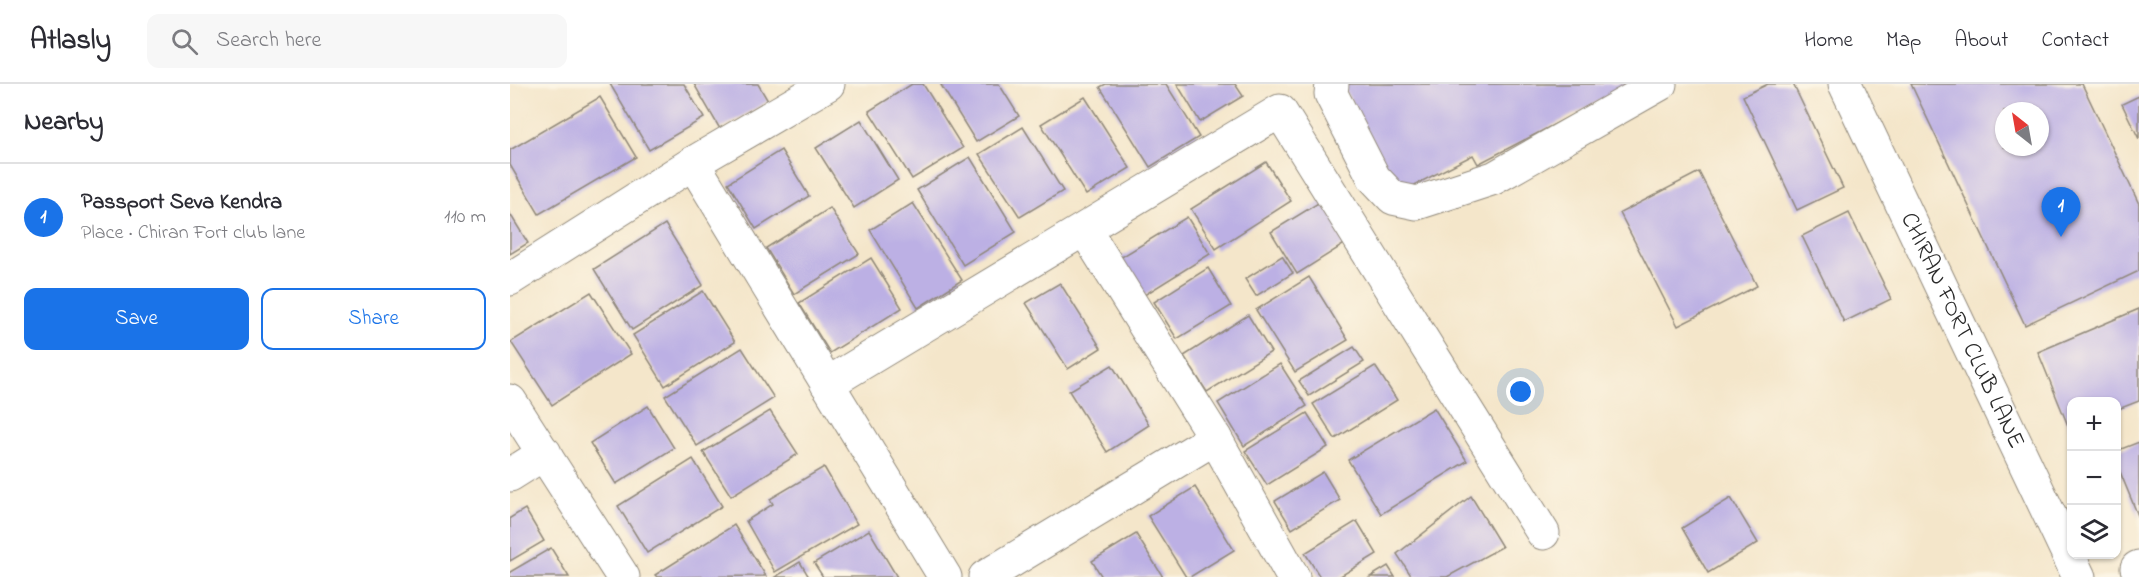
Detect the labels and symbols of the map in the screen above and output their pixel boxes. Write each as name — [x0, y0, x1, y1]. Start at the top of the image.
north arrow — [1995, 102, 2049, 156]
pin: 1 — [2042, 188, 2080, 237]
street label: CHIRAN FORT CLUB LANE — [1891, 207, 2033, 455]
your location — [1506, 377, 1535, 406]

